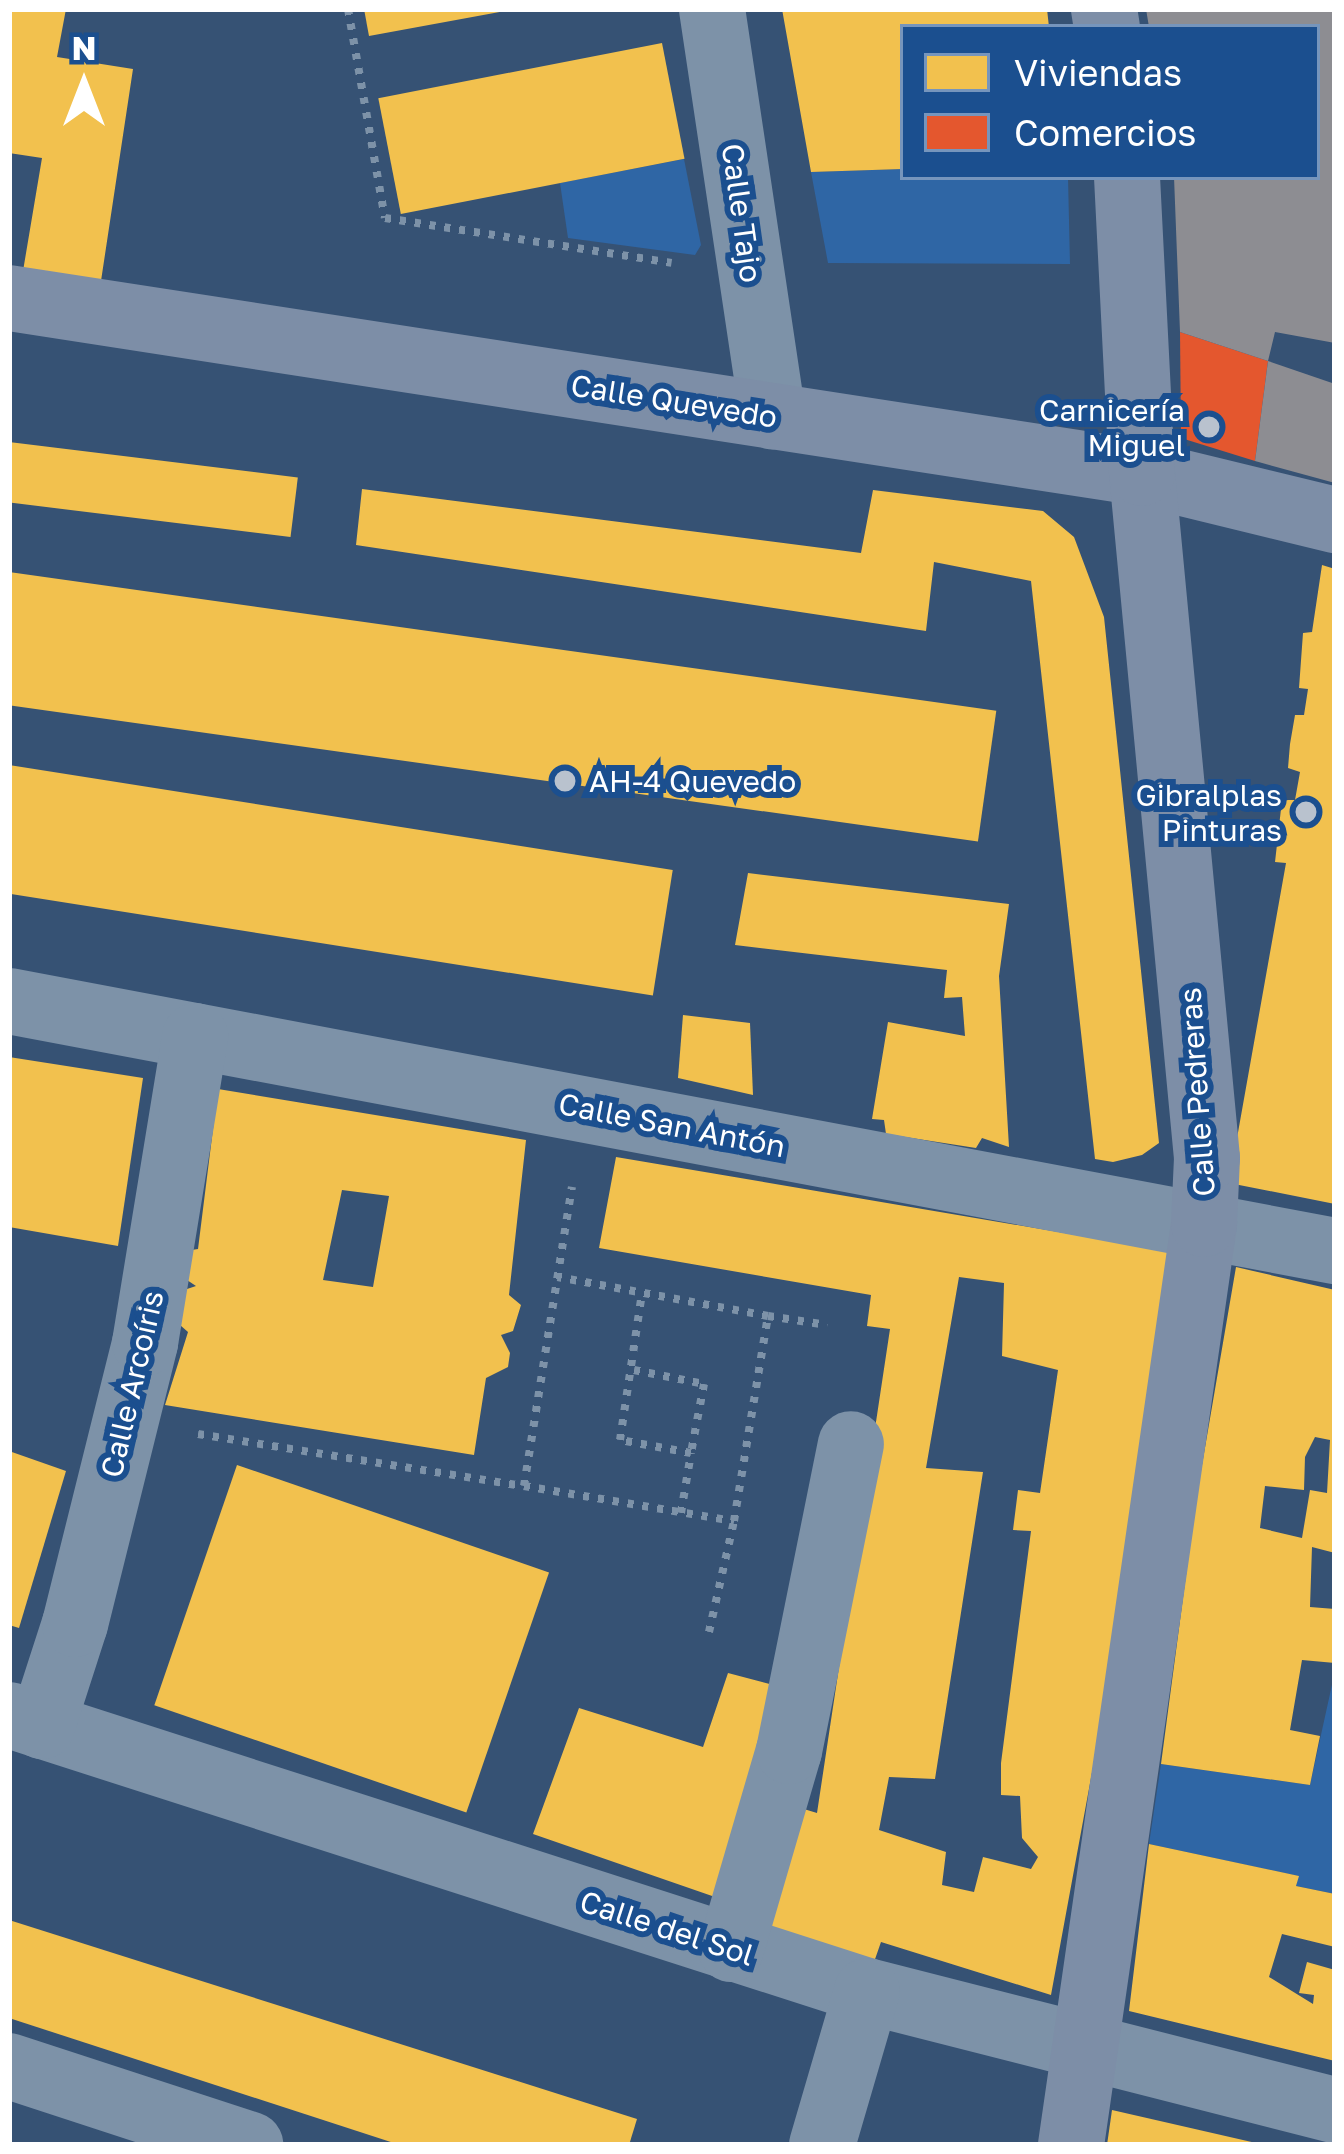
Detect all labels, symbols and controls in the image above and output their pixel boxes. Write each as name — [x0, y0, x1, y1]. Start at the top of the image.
north arrow — [24, 24, 144, 144]
legend — [900, 24, 1320, 180]
text: N — [71, 28, 97, 67]
text: Viviendas — [1014, 51, 1182, 94]
text: Comercios — [1014, 111, 1196, 154]
street label: Calle Tajo — [714, 141, 770, 285]
street label: Calle Quevedo — [568, 367, 780, 435]
place label: Carnicería Miguel — [1039, 392, 1185, 462]
marker: Carnicería Miguel — [1196, 414, 1222, 440]
place label: AH-4 Quevedo — [589, 763, 796, 799]
marker: AH-4 Quevedo — [552, 768, 578, 794]
place label: Gibralplas Pinturas — [1136, 777, 1282, 848]
marker: Gibralplas Pinturas — [1293, 799, 1319, 825]
street label: Calle Pedreras — [1172, 986, 1222, 1198]
street label: Calle San Antón — [556, 1085, 788, 1165]
street label: Calle Arcoíris — [93, 1287, 171, 1481]
street label: Calle del Sol — [575, 1883, 759, 1973]

